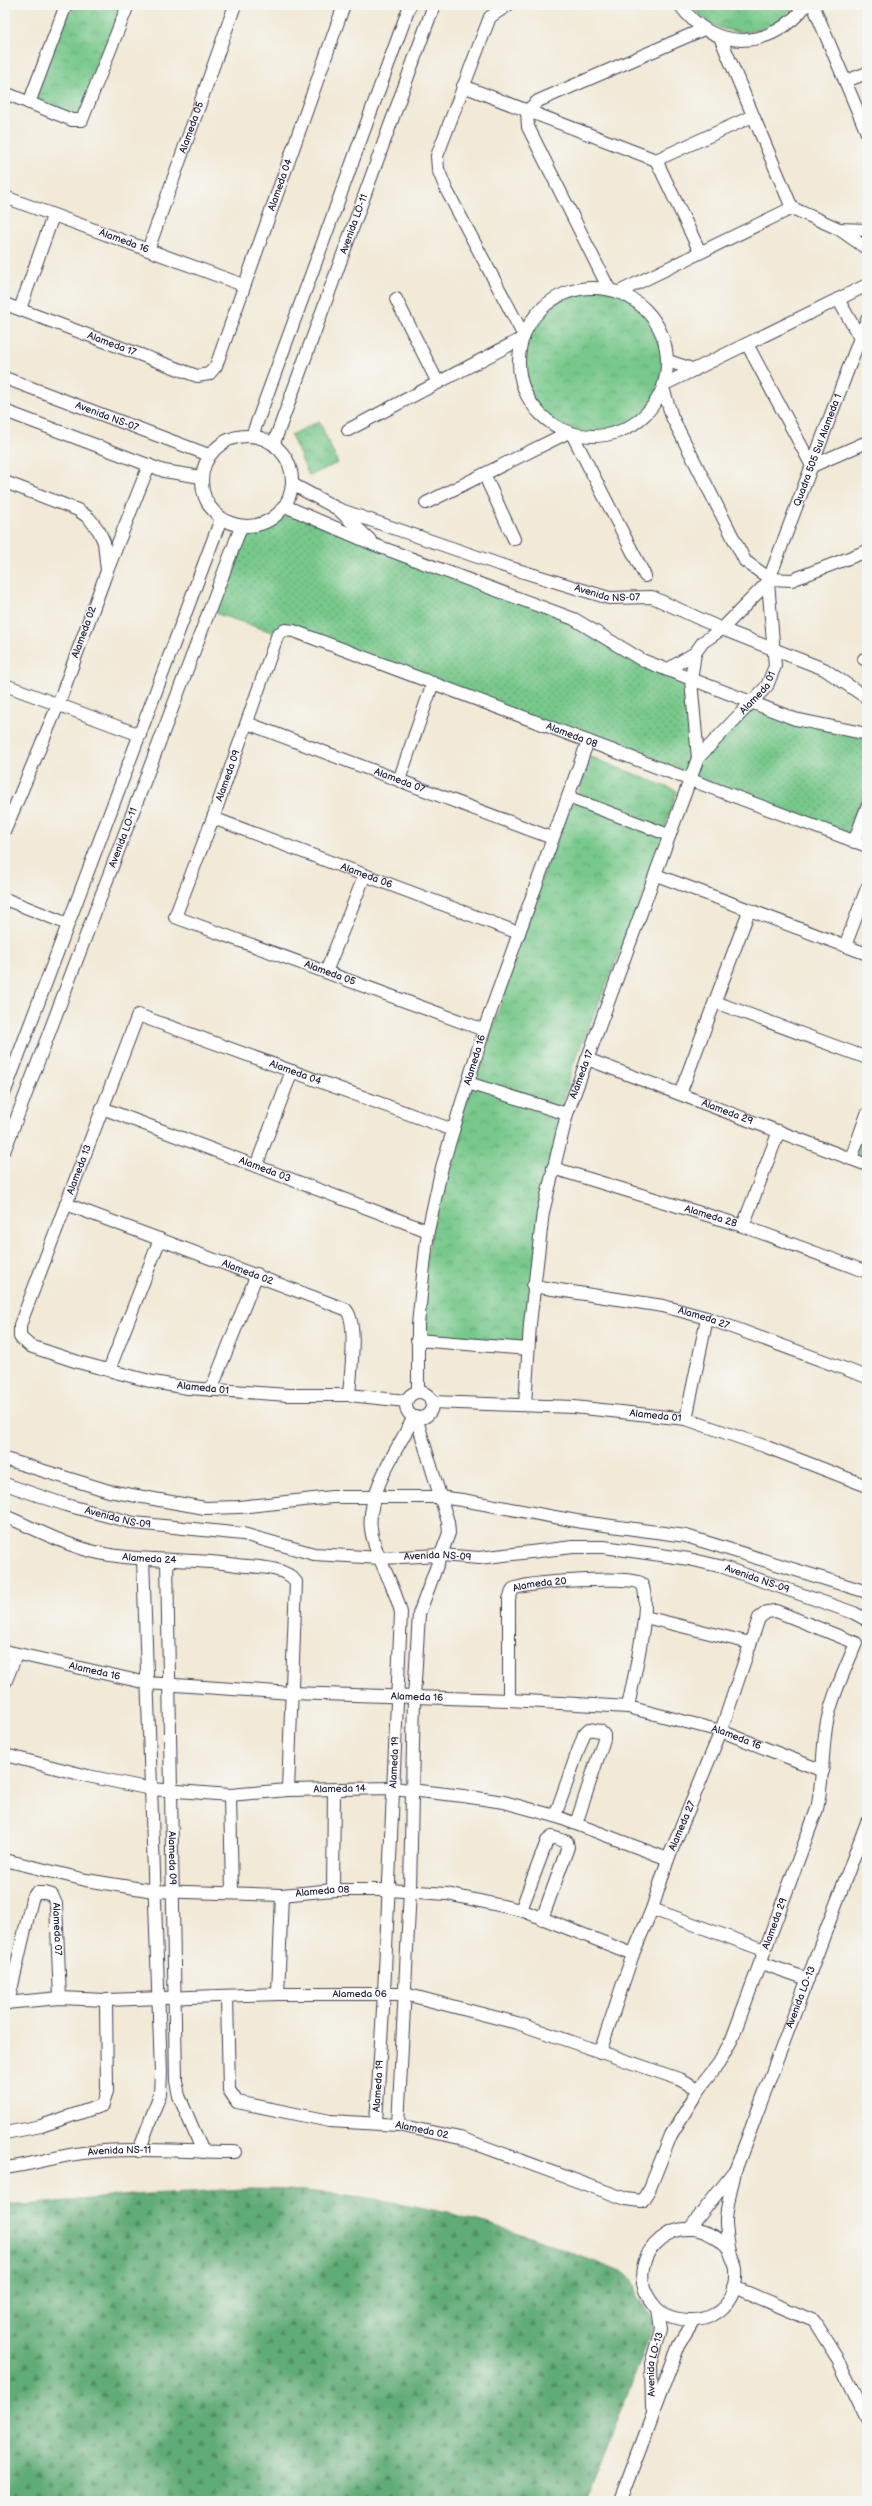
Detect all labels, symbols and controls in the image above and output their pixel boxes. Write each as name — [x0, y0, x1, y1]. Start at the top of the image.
street label: Alameda 05 — [177, 100, 206, 155]
street label: Alameda 04 — [265, 157, 295, 212]
street label: Avenida LO-11 — [337, 192, 370, 256]
street label: Alameda 16 — [98, 226, 151, 256]
street label: Alameda 17 — [86, 329, 138, 359]
street label: Quadra 505 Sul Alameda 1 — [791, 392, 844, 508]
street label: Avenida NS-07 — [74, 399, 140, 434]
street label: Avenida NS-07 — [573, 582, 640, 604]
street label: Alameda 02 — [69, 604, 99, 659]
street label: Alameda 01 — [737, 670, 778, 717]
street label: Alameda 08 — [544, 720, 599, 750]
street label: Alameda 09 — [213, 748, 243, 803]
street label: Alameda 07 — [373, 766, 427, 796]
street label: Avenida LO-11 — [106, 806, 140, 869]
street label: Alameda 06 — [339, 861, 394, 891]
street label: Alameda 05 — [303, 958, 358, 988]
street label: Alameda 16 — [461, 1033, 488, 1087]
street label: Alameda 17 — [567, 1048, 596, 1100]
street label: Alameda 04 — [268, 1058, 323, 1087]
street label: Alameda 29 — [700, 1097, 755, 1127]
street label: Alameda 13 — [64, 1143, 94, 1196]
street label: Alameda 03 — [237, 1154, 292, 1185]
street label: Alameda 28 — [683, 1203, 739, 1230]
street label: Alameda 02 — [220, 1257, 275, 1288]
street label: Alameda 27 — [677, 1304, 731, 1332]
street label: Alameda 01 — [177, 1379, 230, 1397]
street label: Alameda 01 — [629, 1407, 682, 1424]
street label: Avenida NS-09 — [84, 1504, 152, 1531]
street label: Avenida NS-09 — [404, 1549, 472, 1563]
street label: Alameda 24 — [122, 1551, 177, 1566]
street label: Avenida NS-09 — [723, 1562, 791, 1596]
street label: Alameda 20 — [511, 1575, 567, 1595]
street label: Alameda 16 — [68, 1660, 122, 1683]
street label: Alameda 16 — [391, 1690, 443, 1704]
street label: Alameda 16 — [710, 1723, 763, 1752]
street label: Alameda 19 — [387, 1736, 401, 1789]
street label: Alameda 14 — [313, 1783, 366, 1796]
street label: Alameda 27 — [666, 1799, 698, 1853]
street label: Alameda 09 — [166, 1831, 179, 1885]
street label: Alameda 08 — [295, 1884, 350, 1900]
street label: Alameda 29 — [760, 1896, 790, 1951]
street label: Alameda 07 — [50, 1902, 64, 1956]
street label: Avenida LO-13 — [784, 1964, 818, 2030]
street label: Alameda 06 — [332, 1988, 387, 2000]
street label: Alameda 19 — [371, 2060, 386, 2112]
street label: Alameda 02 — [394, 2119, 450, 2141]
street label: Avenida NS-11 — [87, 2144, 151, 2158]
street label: Avenida LO-13 — [645, 2331, 666, 2397]

